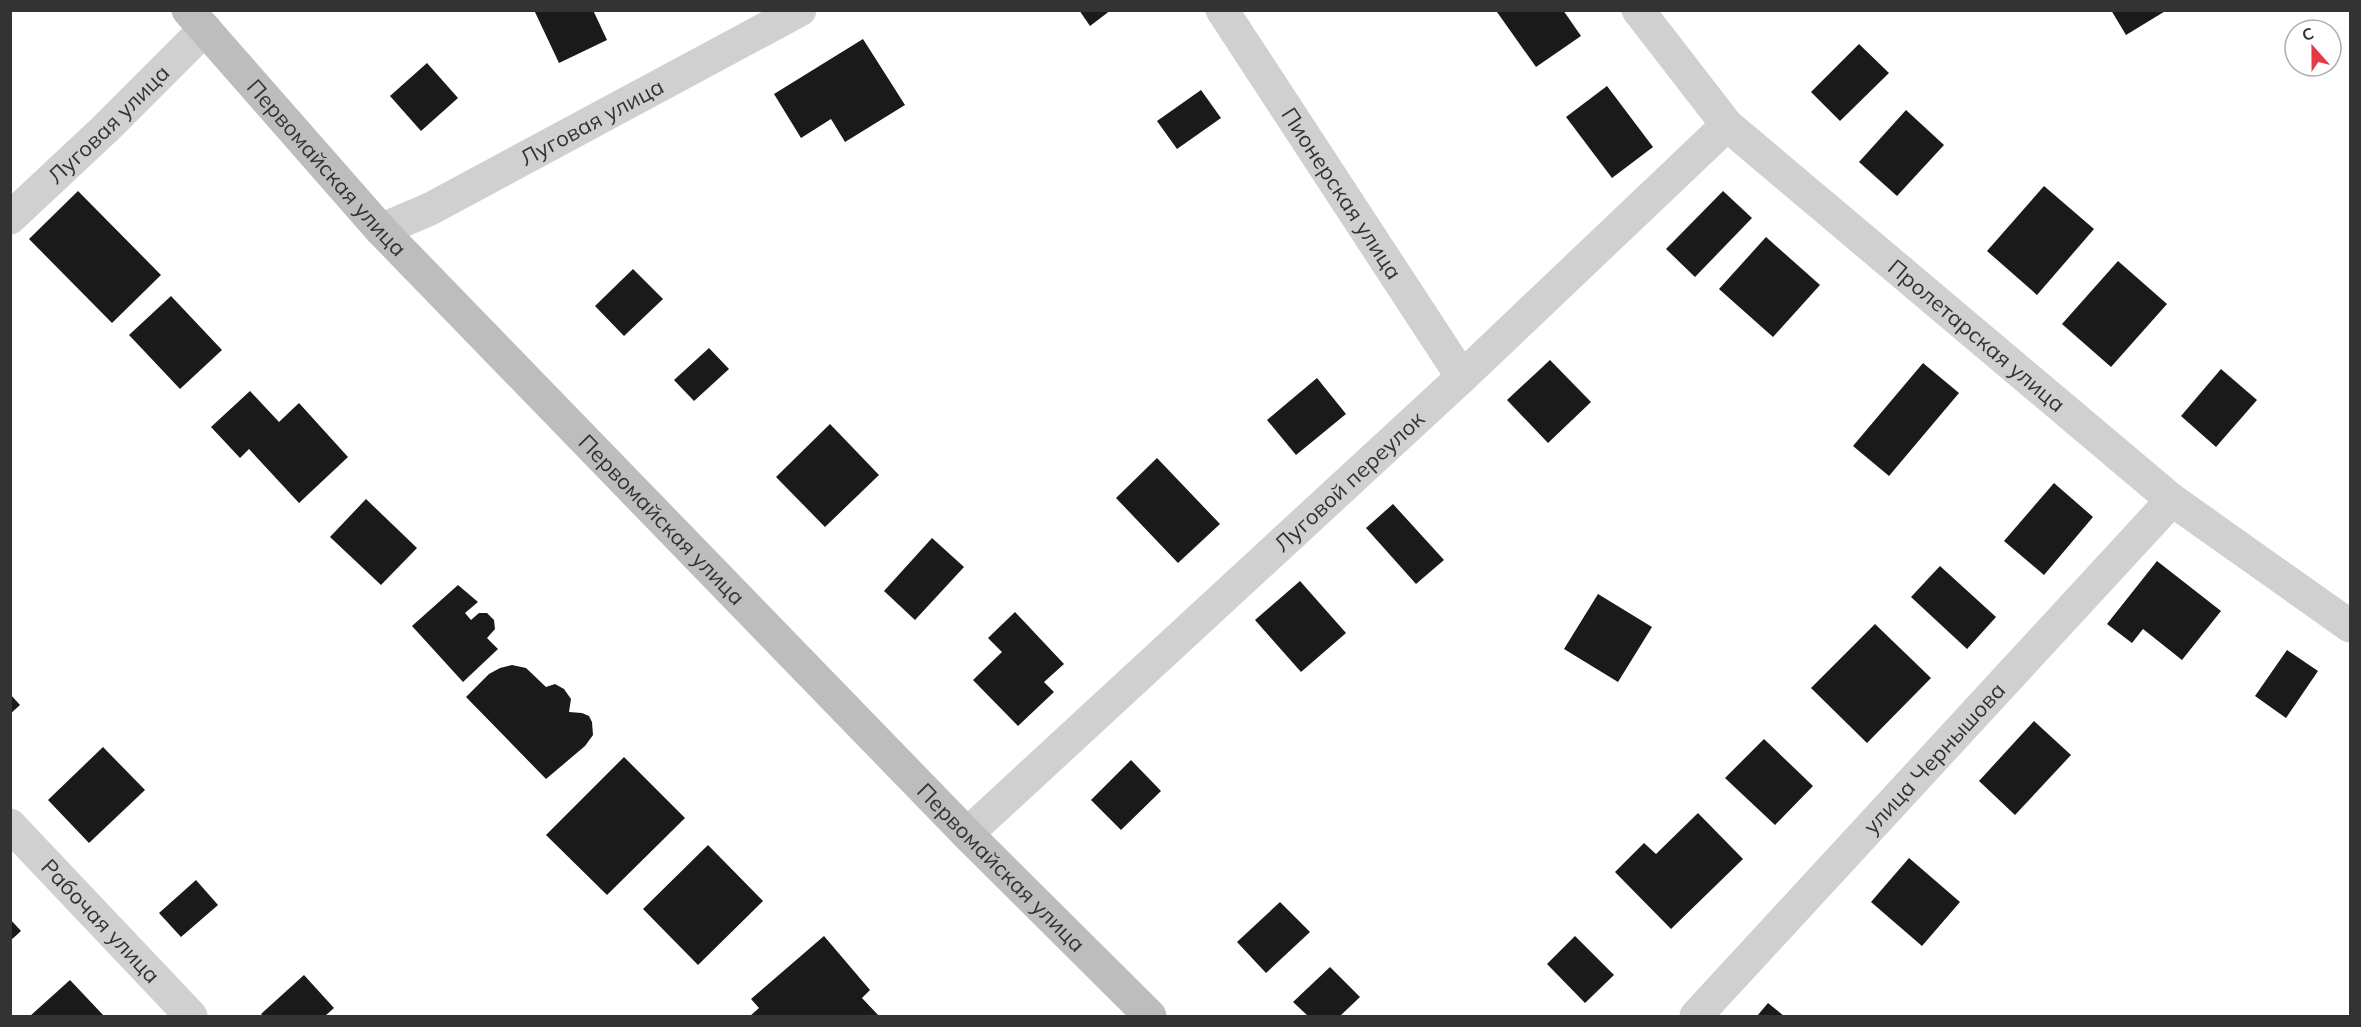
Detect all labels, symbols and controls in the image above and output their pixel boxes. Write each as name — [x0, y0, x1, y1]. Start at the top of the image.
north arrow — [2283, 18, 2343, 78]
text: С — [2299, 23, 2316, 45]
street label: Луговая улица — [42, 59, 175, 190]
street label: Луговая улица — [515, 72, 668, 172]
street label: Первомайская улица — [241, 73, 413, 262]
street label: Пионерская улица — [1275, 102, 1408, 285]
street label: Пролетарская улица — [1882, 253, 2071, 418]
street label: Луговой переулок — [1268, 405, 1430, 558]
street label: Первомайская улица — [573, 428, 751, 611]
street label: улица Чернышова — [1857, 676, 2011, 840]
street label: Первомайская улица — [911, 777, 1091, 958]
street label: Рабочая улица — [35, 853, 166, 989]

